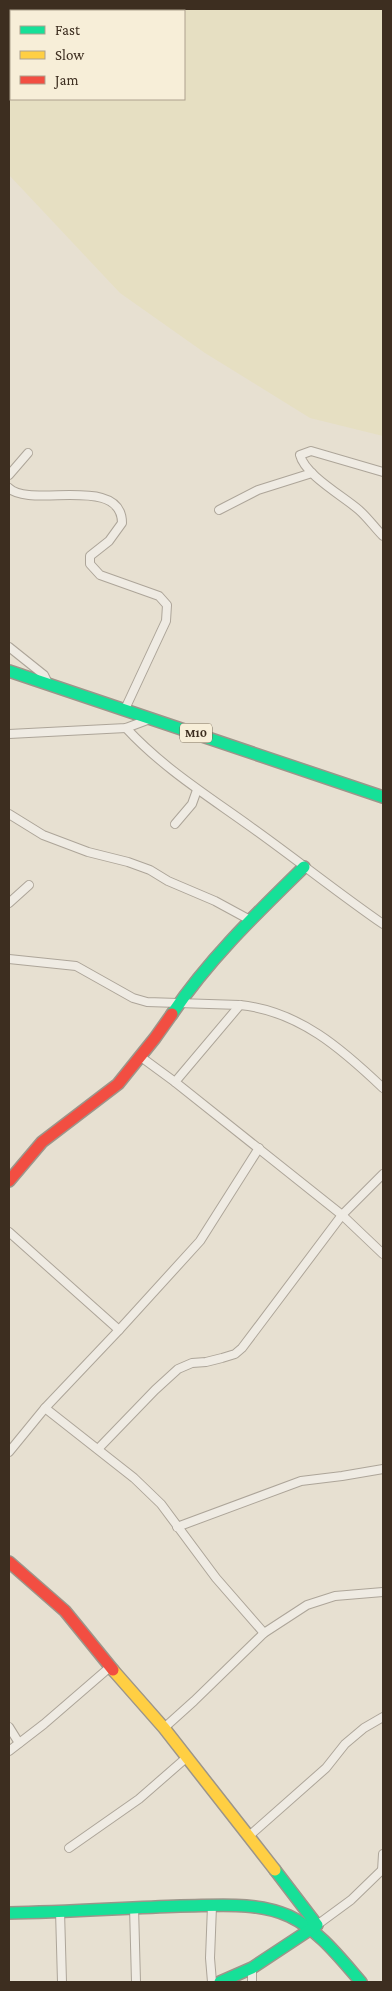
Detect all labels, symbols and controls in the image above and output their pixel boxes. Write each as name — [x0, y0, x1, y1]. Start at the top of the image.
legend — [10, 10, 185, 100]
text: Fast — [55, 22, 81, 38]
text: Slow — [55, 47, 85, 63]
text: Jam — [53, 72, 78, 89]
road number: M10 — [180, 724, 212, 742]

